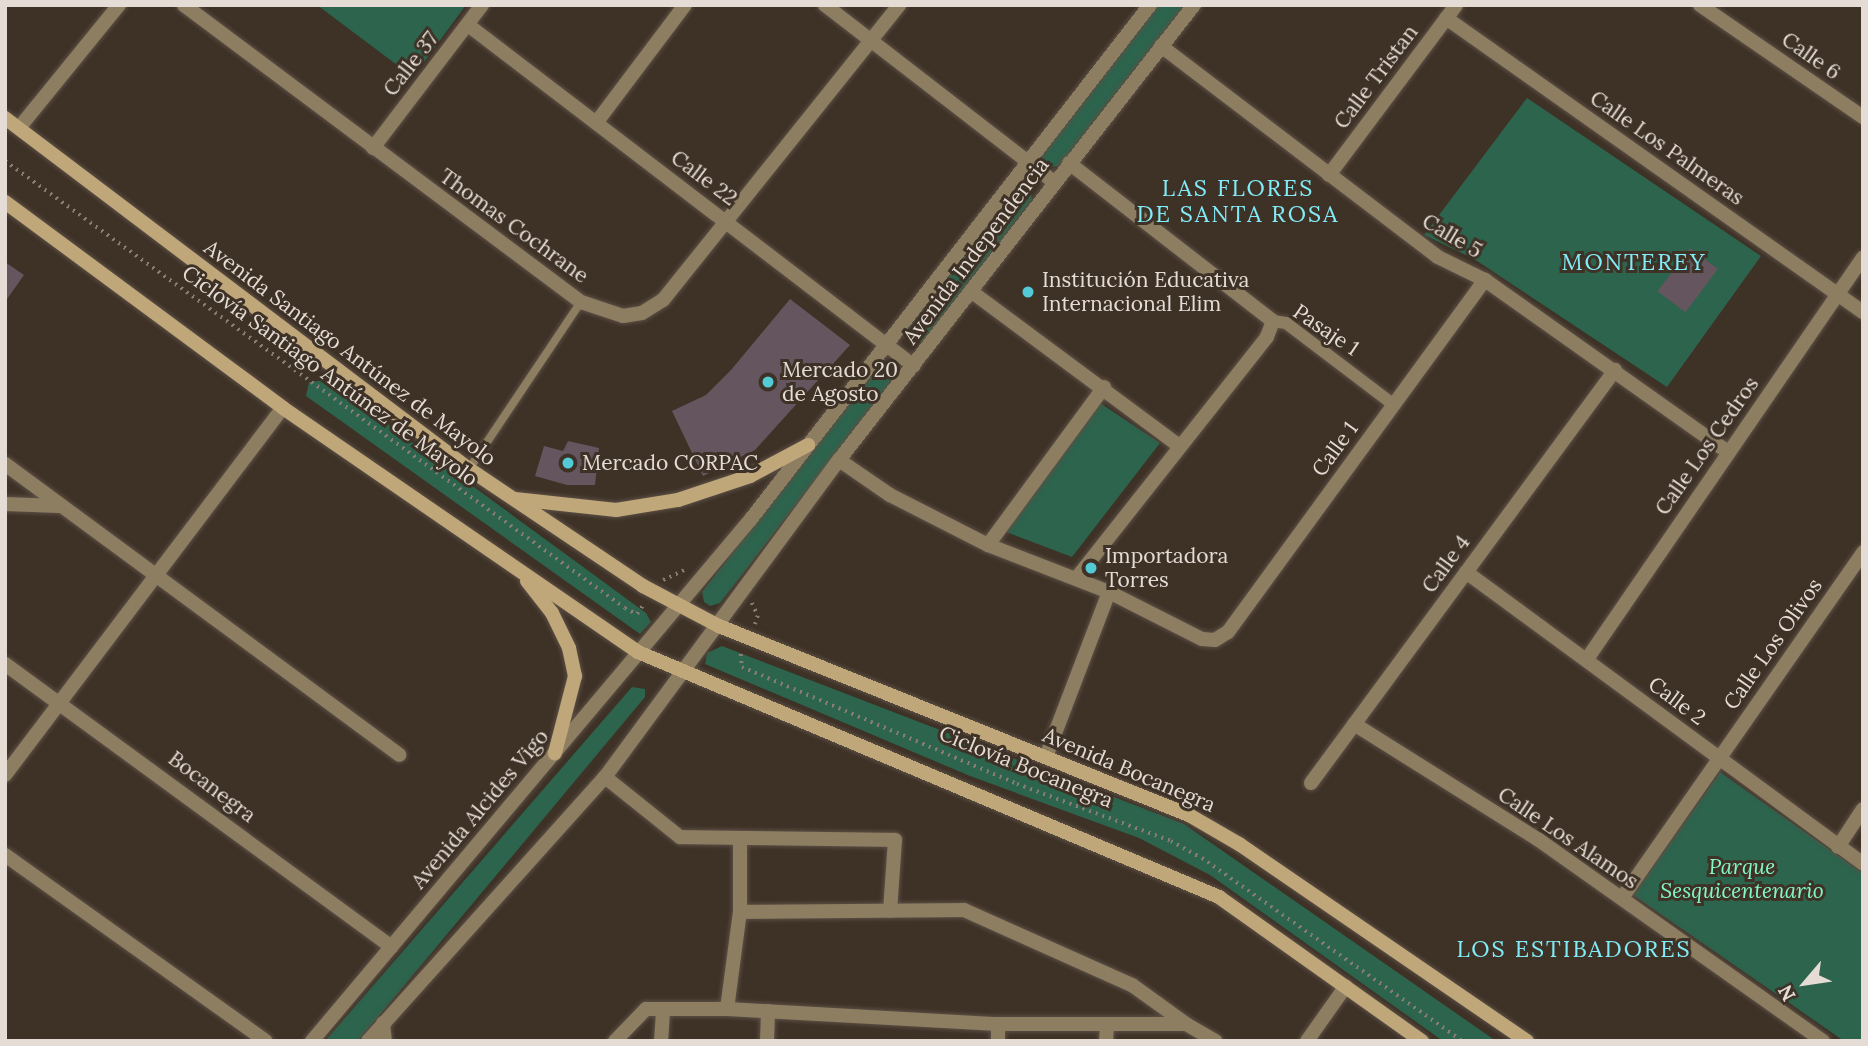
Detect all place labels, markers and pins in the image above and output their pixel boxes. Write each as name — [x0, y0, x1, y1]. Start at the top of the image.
place label: Institución Educativa Internacional Elim — [1042, 267, 1249, 317]
marker: Institución Educativa Internacional Elim — [1020, 284, 1036, 300]
place label: Mercado 20 de Agosto — [782, 357, 898, 407]
marker: Mercado 20 de Agosto — [760, 374, 776, 390]
place label: Mercado CORPAC — [582, 450, 758, 476]
marker: Mercado CORPAC — [560, 455, 576, 471]
place label: Importadora Torres — [1105, 543, 1228, 593]
marker: Importadora Torres — [1083, 560, 1099, 576]

